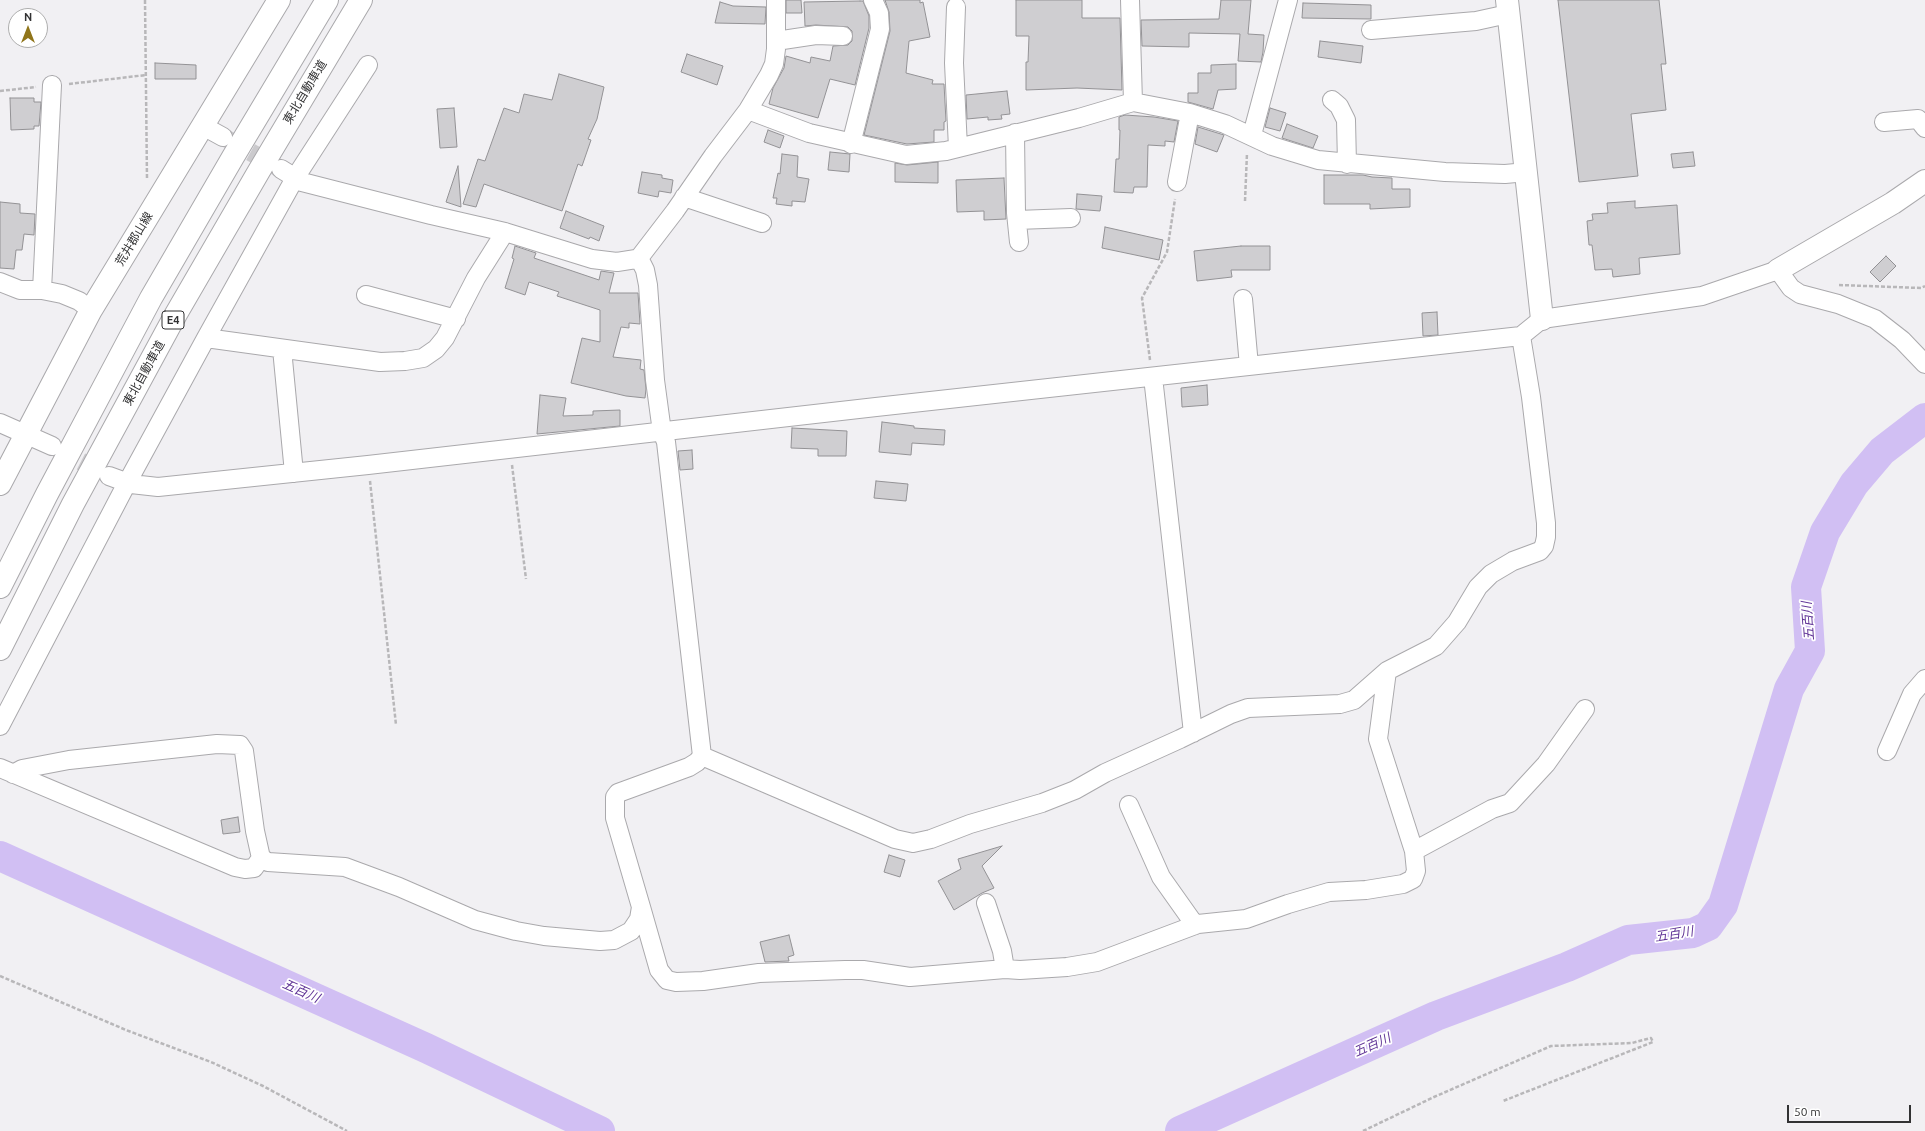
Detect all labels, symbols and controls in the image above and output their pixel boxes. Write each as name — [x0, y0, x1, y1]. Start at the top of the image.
north arrow — [8, 8, 48, 48]
text: N — [24, 11, 32, 23]
street label: 東北自動車道 — [280, 57, 330, 127]
street label: 荒井郡山線 — [112, 210, 156, 268]
road number: E4 — [162, 311, 184, 329]
street label: 東北自動車道 — [120, 338, 168, 408]
water label: 五百川 — [1799, 601, 1817, 641]
water label: 五百川 — [1654, 923, 1694, 945]
water label: 五百川 — [280, 976, 322, 1006]
water label: 五百川 — [1351, 1030, 1393, 1060]
scale bar — [1789, 1097, 1913, 1123]
text: 50 m — [1794, 1105, 1821, 1118]

